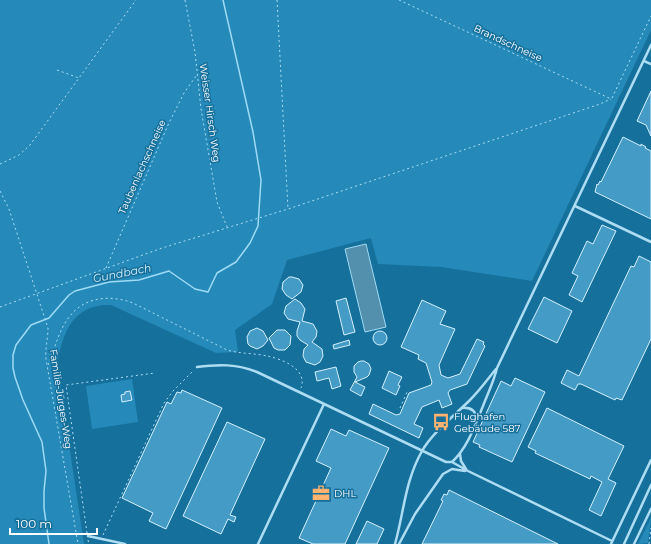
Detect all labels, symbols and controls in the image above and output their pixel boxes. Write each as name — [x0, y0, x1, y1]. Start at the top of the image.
street label: Brandschneise — [472, 21, 544, 65]
street label: Weisser Hirsch Weg — [197, 63, 223, 163]
street label: Taubenlachschneise — [115, 118, 169, 216]
water label: Gundbach — [92, 260, 152, 286]
street label: Familie-Jürges-Weg — [47, 348, 75, 450]
place label: Flughafen Gebäude 587 — [454, 410, 521, 435]
bus stop icon: Flughafen Gebäude 587 — [431, 412, 451, 432]
office icon: DHL — [311, 483, 331, 503]
place label: DHL — [334, 487, 356, 500]
scale bar — [10, 510, 97, 536]
text: 100 m — [16, 516, 52, 531]

